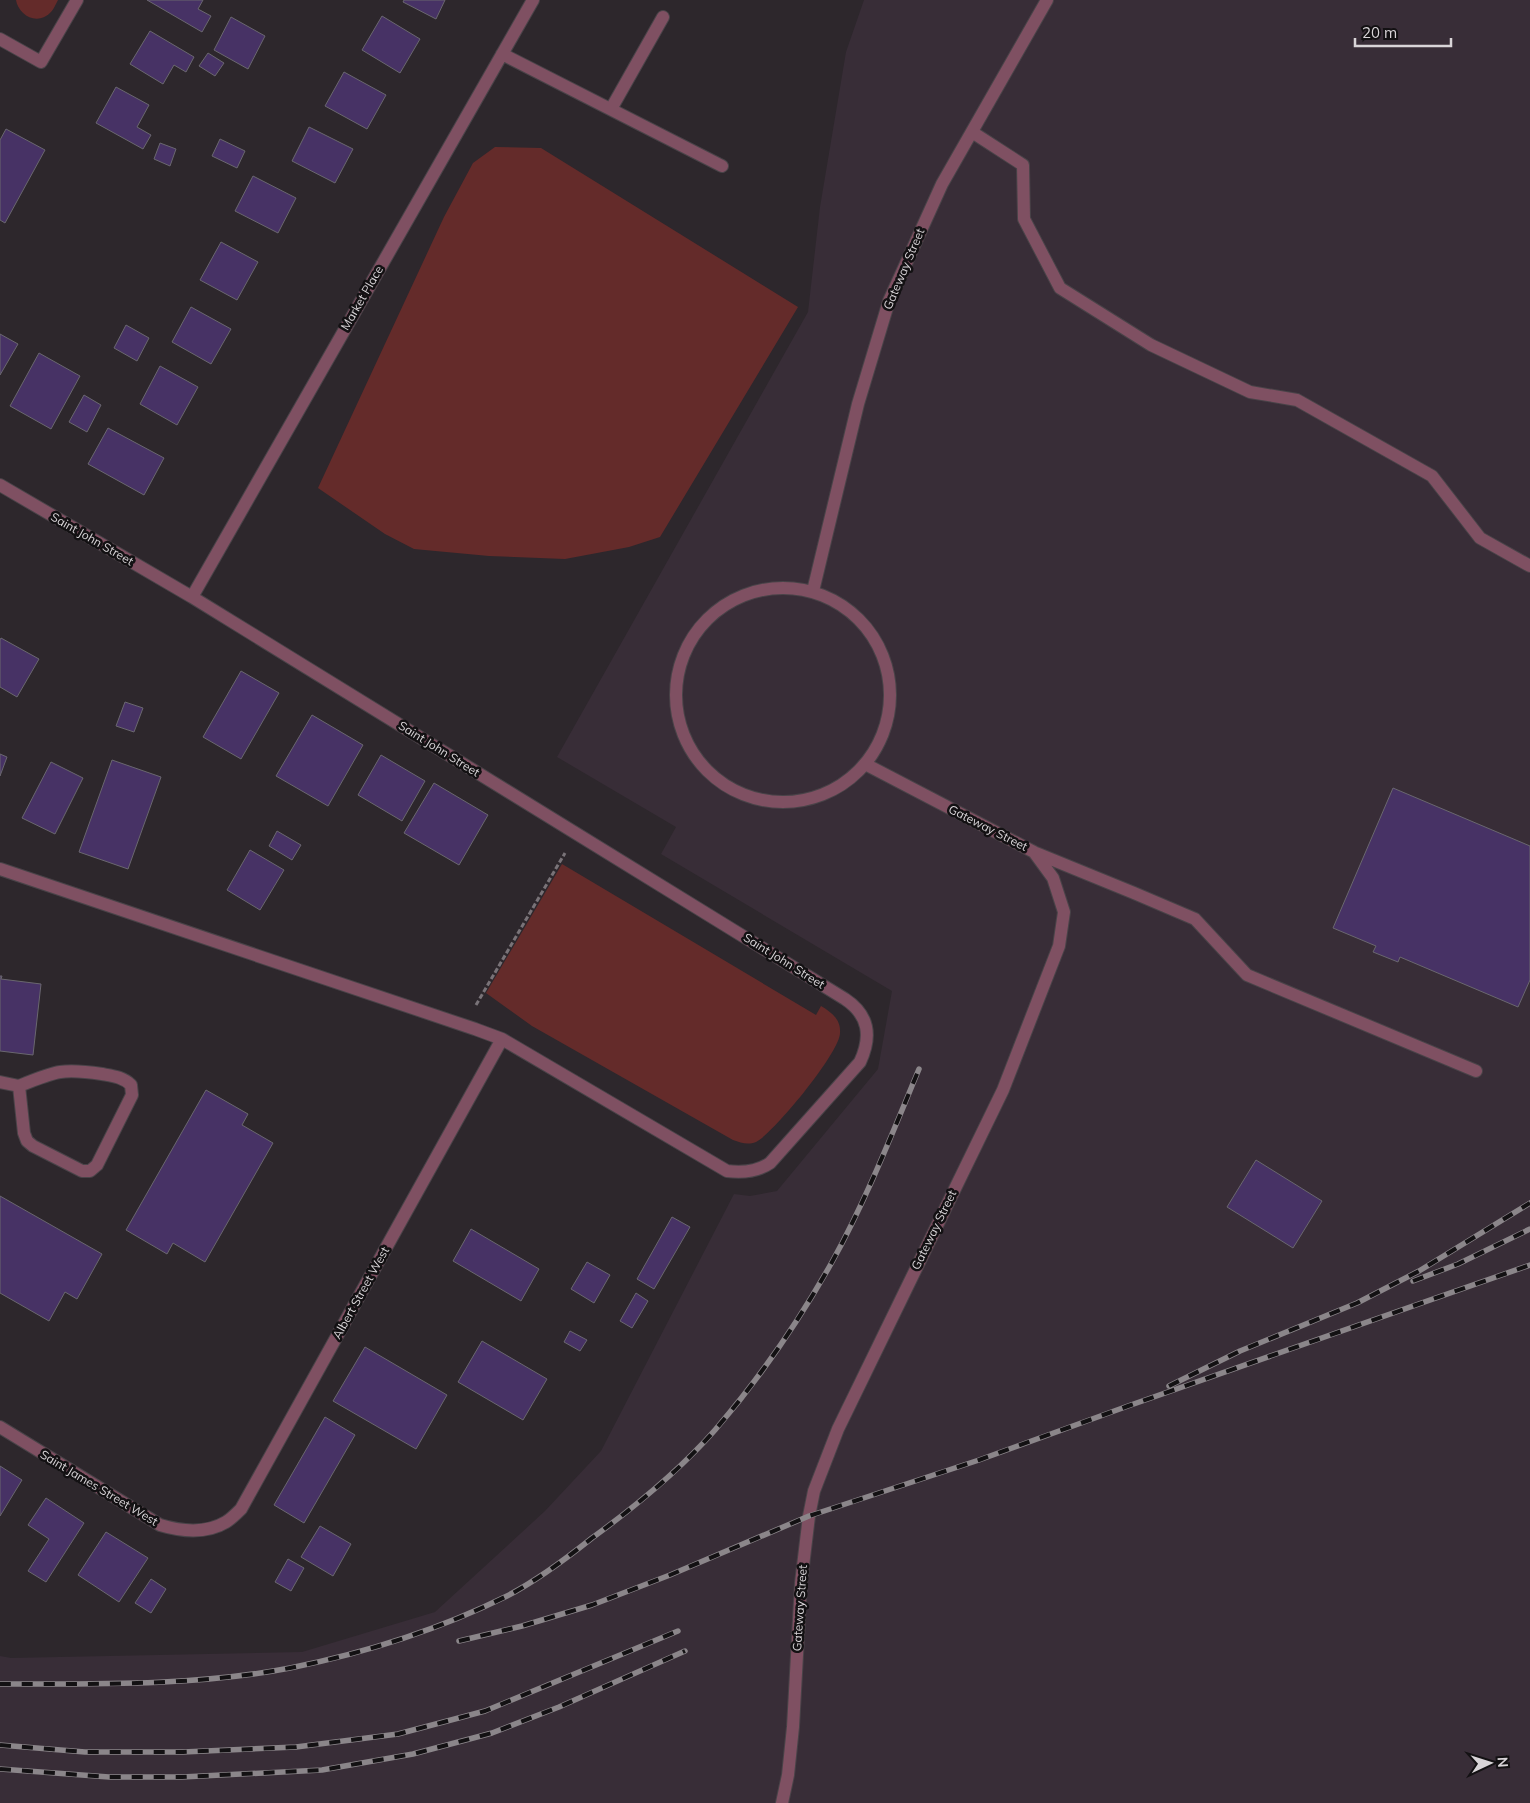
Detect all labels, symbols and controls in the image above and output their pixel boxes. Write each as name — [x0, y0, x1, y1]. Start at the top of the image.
scale bar — [1355, 15, 1451, 47]
text: 20 m — [1362, 23, 1397, 42]
street label: Gateway Street — [880, 226, 927, 312]
street label: Market Place — [337, 263, 386, 333]
street label: Saint John Street — [48, 509, 136, 568]
street label: Saint John Street — [396, 718, 483, 780]
street label: Gateway Street — [946, 801, 1030, 854]
street label: Saint John Street — [741, 930, 828, 992]
street label: Gateway Street — [908, 1188, 959, 1272]
street label: Albert Street West — [329, 1244, 392, 1341]
street label: Saint James Street West — [38, 1446, 161, 1529]
street label: Gateway Street — [789, 1564, 810, 1652]
north arrow — [1465, 1738, 1515, 1788]
text: N — [1494, 1756, 1512, 1768]

